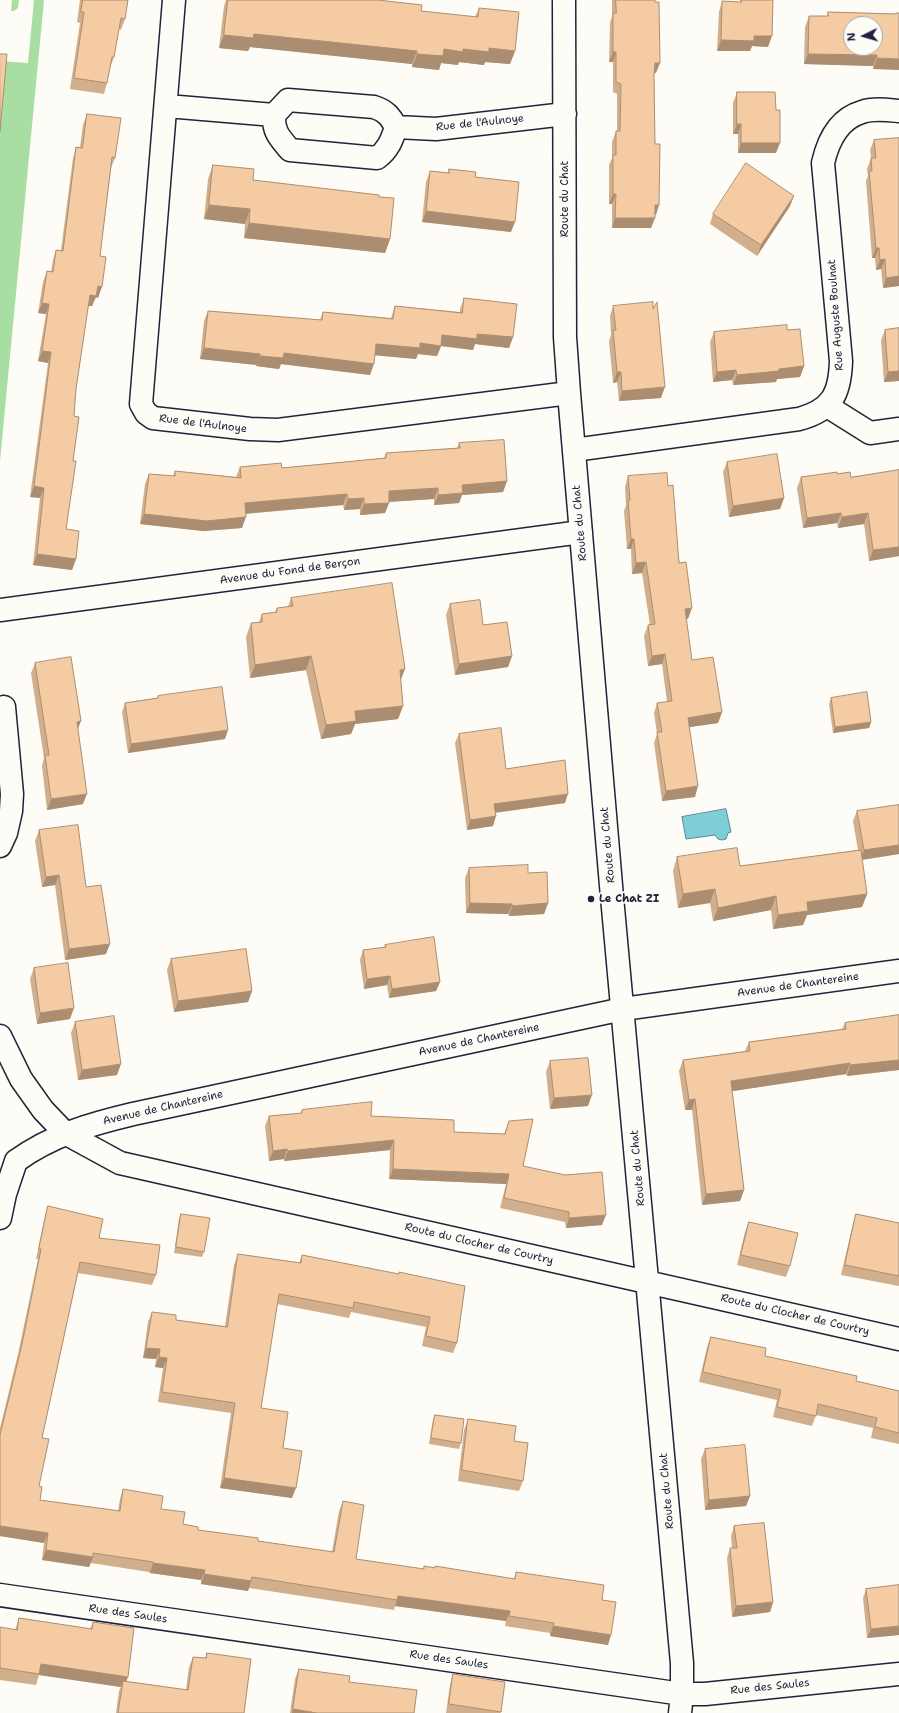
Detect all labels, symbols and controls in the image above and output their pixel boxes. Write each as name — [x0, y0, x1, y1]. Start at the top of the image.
north arrow — [843, 16, 883, 56]
text: N — [844, 32, 859, 42]
street label: Rue de l'Aulnoye — [435, 112, 525, 134]
street label: Route du Chat — [558, 161, 572, 237]
street label: Rue Auguste Boulnat — [826, 259, 846, 371]
street label: Rue de l'Aulnoye — [158, 412, 248, 436]
street label: Route du Chat — [570, 484, 590, 562]
street label: Avenue du Fond de Berçon — [219, 555, 361, 587]
street label: Route du Chat — [598, 806, 618, 884]
place label: Le Chat ZI — [599, 892, 659, 906]
marker: Le Chat ZI — [586, 894, 596, 904]
street label: Avenue de Chantereine — [736, 970, 860, 1000]
street label: Avenue de Chantereine — [417, 1021, 541, 1059]
street label: Avenue de Chantereine — [101, 1088, 225, 1128]
street label: Route du Chat — [628, 1129, 648, 1207]
street label: Route du Clocher de Courtry — [403, 1220, 555, 1268]
street label: Route du Clocher de Courtry — [719, 1291, 871, 1339]
street label: Route du Chat — [657, 1452, 677, 1530]
street label: Rue des Saules — [88, 1602, 168, 1626]
street label: Rue des Saules — [409, 1648, 489, 1672]
street label: Rue des Saules — [730, 1676, 810, 1698]

